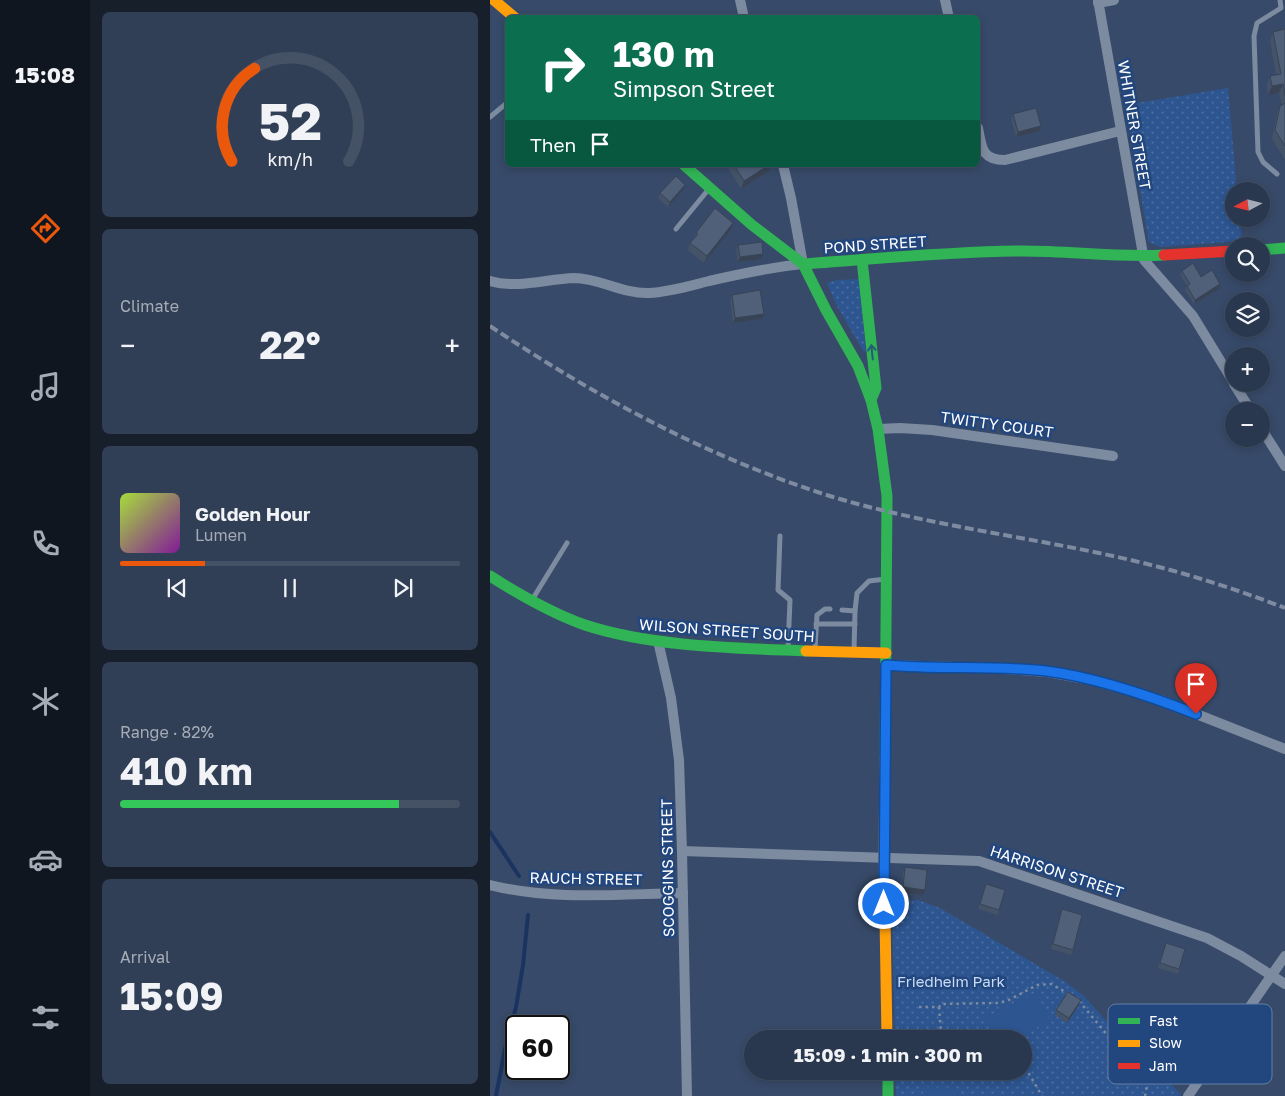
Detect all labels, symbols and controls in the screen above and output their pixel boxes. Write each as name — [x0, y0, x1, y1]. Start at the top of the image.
text: 130 m — [613, 33, 715, 75]
icon: right — [530, 35, 595, 100]
street label: WHITNER STREET — [1115, 59, 1155, 191]
text: 15:08 — [15, 61, 75, 88]
text: Simpson Street — [613, 75, 775, 102]
text: 52 — [258, 89, 322, 151]
icon: arrive — [586, 130, 614, 158]
text: Then — [530, 133, 576, 156]
text: km/h — [267, 148, 313, 170]
north arrow — [1225, 182, 1270, 228]
map controls — [1225, 182, 1270, 447]
icon: directions — [28, 211, 63, 246]
street label: POND STREET — [823, 231, 927, 257]
button: search — [1225, 237, 1270, 282]
button: layers — [1225, 292, 1270, 337]
text: Climate — [120, 296, 179, 316]
text: 22° — [259, 322, 321, 367]
text: − — [120, 329, 135, 362]
text: + — [445, 329, 460, 362]
one-way arrow — [867, 345, 877, 361]
button: + — [1225, 347, 1270, 392]
icon: music — [28, 369, 63, 404]
button: − — [1225, 402, 1270, 447]
street label: TWITTY COURT — [940, 407, 1054, 441]
text: Golden Hour — [195, 502, 310, 525]
text: Lumen — [195, 525, 247, 545]
icon: phone — [28, 526, 63, 561]
icon: previous — [163, 574, 191, 602]
icon: pause — [276, 574, 304, 602]
icon: next — [389, 574, 417, 602]
street label: WILSON STREET SOUTH — [639, 615, 815, 645]
pin — [1175, 663, 1217, 714]
icon: arrive — [1182, 670, 1210, 698]
icon: climate — [28, 684, 63, 719]
text: Range · 82% — [120, 722, 214, 742]
text: 410 km — [120, 748, 253, 793]
street label: SCOGGINS STREET — [657, 799, 677, 937]
street label: HARRISON STREET — [988, 841, 1126, 901]
icon: car — [28, 842, 63, 877]
street label: RAUCH STREET — [529, 868, 643, 888]
position arrow — [857, 877, 909, 929]
text: Arrival — [120, 947, 170, 967]
park label: Friedheim Park — [897, 972, 1006, 990]
text: 15:09 — [120, 973, 224, 1018]
icon: filters — [28, 1000, 63, 1035]
legend — [1108, 1004, 1272, 1084]
text: Fast — [1149, 1012, 1178, 1029]
speed limit sign: 60 — [505, 1015, 570, 1080]
text: Slow — [1149, 1034, 1182, 1051]
text: 15:09 · 1 min · 300 m — [794, 1043, 982, 1066]
text: Jam — [1149, 1057, 1177, 1074]

